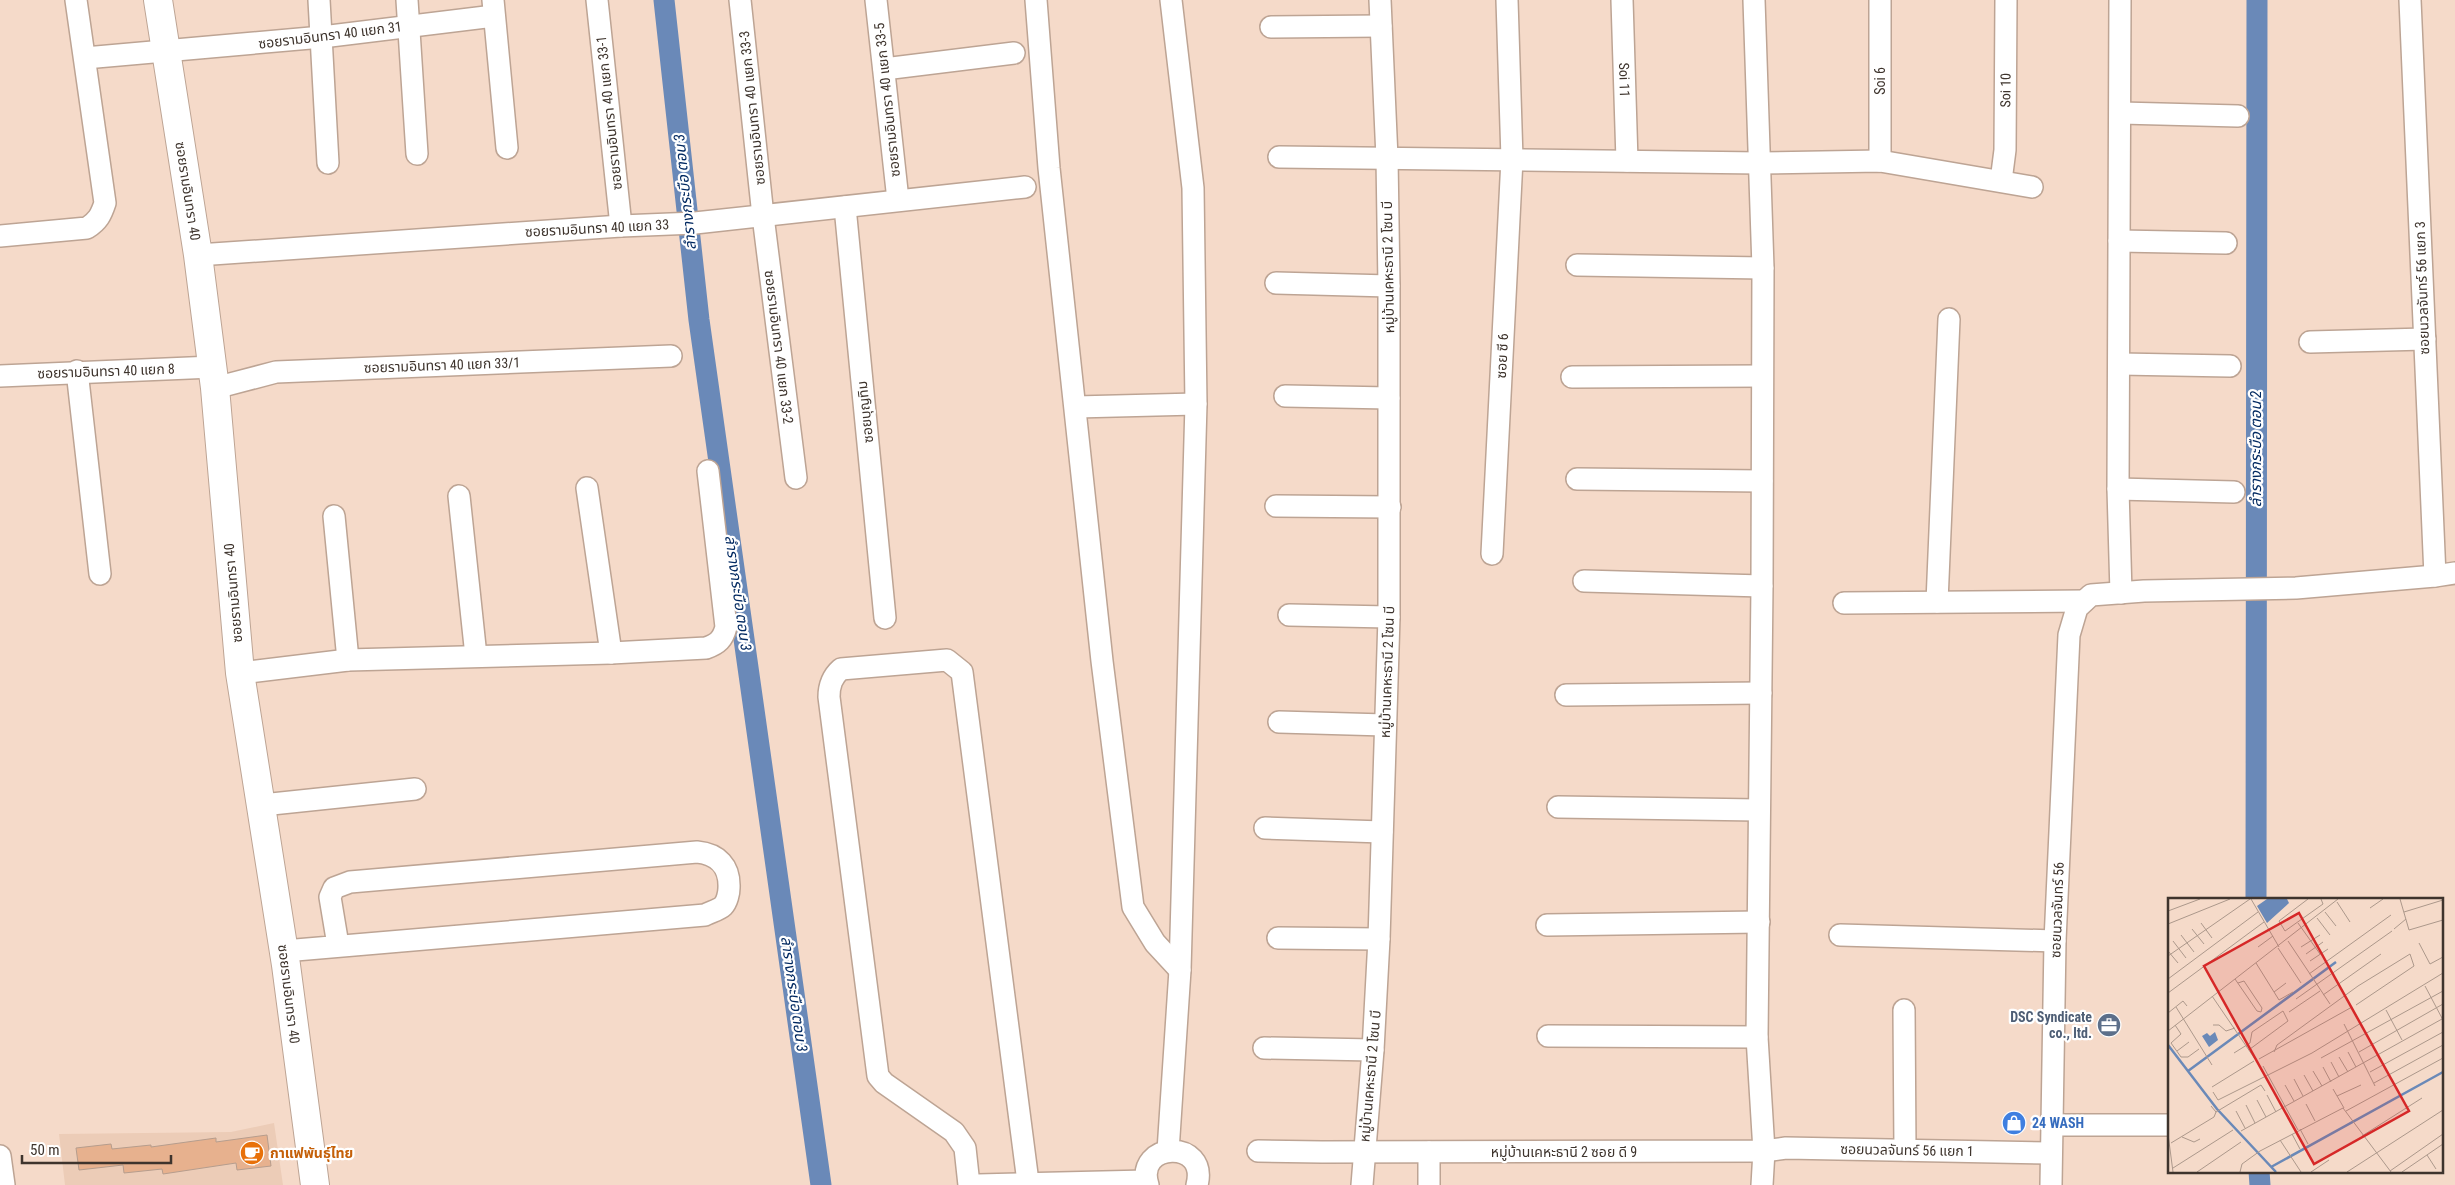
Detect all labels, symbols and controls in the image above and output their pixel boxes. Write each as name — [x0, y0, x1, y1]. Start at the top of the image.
street label: ซอยรามอินทรา 40 แยก 31 — [257, 18, 403, 52]
street label: ซอยรามอินทรา 40 แยก 33-5 — [871, 22, 903, 178]
street label: ซอยรามอินทรา 40 แยก 33-3 — [736, 30, 768, 186]
street label: ซอยรามอินทรา 40 แยก 33-1 — [593, 35, 625, 191]
street label: Soi 11 — [1616, 62, 1633, 97]
street label: Soi 6 — [1872, 67, 1888, 95]
street label: Soi 10 — [1997, 73, 2014, 108]
water label: ลำรางกระบือ ตอน 3 — [670, 133, 700, 251]
street label: ซอยรามอินทรา 40 — [172, 140, 204, 242]
street label: หมู่บ้านเคหะธานี 2 โซน บี — [1379, 201, 1398, 333]
street label: ซอยรามอินทรา 40 แยก 33 — [524, 216, 670, 240]
street label: ซอยนวลจันทร์ 56 แยก 3 — [2412, 221, 2432, 355]
street label: ซอยรามอินทรา 40 แยก 33-2 — [762, 269, 796, 425]
street label: ซอย ซี 6 — [1493, 333, 1511, 379]
street label: ซอยรามอินทรา 40 แยก 33/1 — [363, 354, 521, 376]
street label: ซอยรามอินทรา 40 แยก 8 — [37, 361, 175, 381]
street label: ซอยบุญทิม — [854, 380, 877, 444]
water label: ลำรางกระบือ ตอน 2 — [2247, 391, 2265, 507]
water label: ลำรางกระบือ ตอน 3 — [721, 534, 755, 652]
street label: ซอยรามอินทรา 40 — [221, 542, 245, 643]
street label: หมู่บ้านเคหะธานี 2 โซน บี — [1377, 606, 1398, 739]
street label: ซอยนวลจันทร์ 56 — [2047, 862, 2067, 958]
inset map — [2168, 898, 2442, 1172]
water label: ลำรางกระบือ ตอน 3 — [777, 935, 811, 1053]
street label: ซอยรามอินทรา 40 — [275, 943, 303, 1045]
street label: หมู่บ้านเคหะธานี 2 โซน บี — [1356, 1009, 1385, 1143]
place label: DSC Syndicate co., ltd. — [2010, 1009, 2092, 1041]
office icon: DSC Syndicate co., ltd. — [2096, 1012, 2122, 1038]
shop icon: 24 WASH — [2001, 1110, 2027, 1136]
place label: 24 WASH — [2032, 1115, 2084, 1131]
scale bar — [22, 1132, 171, 1164]
cafe icon: กาแฟพันธุ์ไทย — [239, 1140, 265, 1166]
text: 50 m — [30, 1141, 60, 1159]
street label: ซอยนวลจันทร์ 56 แยก 1 — [1840, 1141, 1974, 1159]
street label: หมู่บ้านเคหะธานี 2 ซอย ดี 9 — [1491, 1144, 1637, 1161]
place label: กาแฟพันธุ์ไทย — [270, 1145, 353, 1162]

